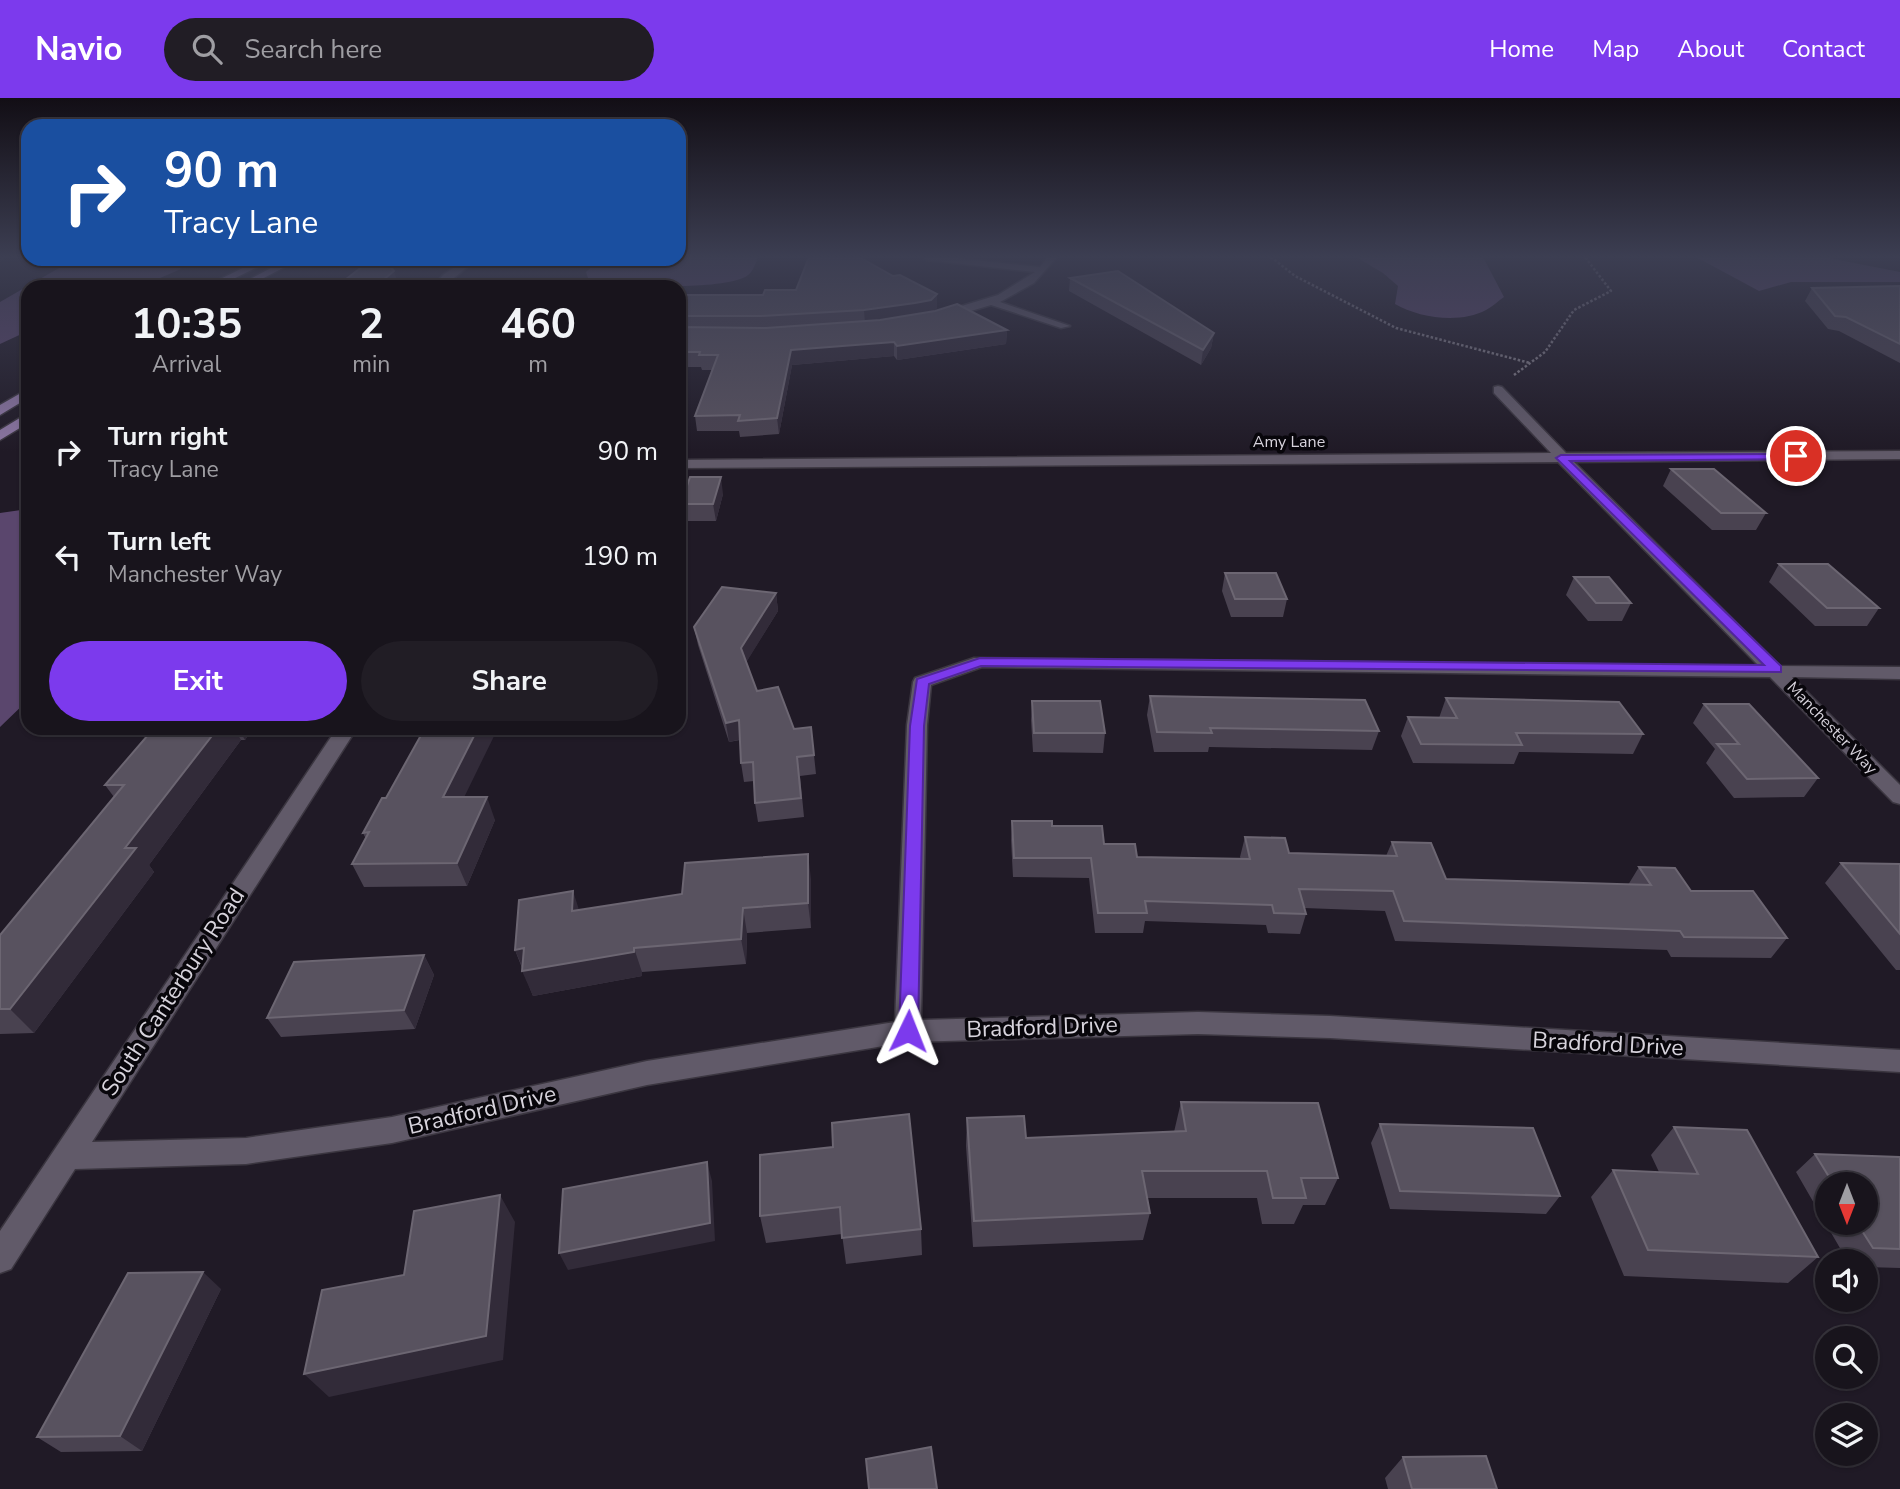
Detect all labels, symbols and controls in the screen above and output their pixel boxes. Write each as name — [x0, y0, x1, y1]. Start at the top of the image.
search box — [164, 18, 654, 81]
text: Navio — [35, 27, 122, 72]
icon: search — [188, 30, 226, 68]
text: Search here — [244, 32, 382, 67]
text: Home — [1489, 33, 1554, 65]
text: Map — [1592, 33, 1639, 65]
text: About — [1677, 33, 1744, 65]
text: Contact — [1782, 33, 1865, 65]
text: 90 m — [164, 137, 279, 204]
icon: right — [49, 147, 140, 238]
text: Tracy Lane — [164, 201, 318, 244]
text: 10:35 — [131, 296, 242, 353]
text: 2 — [359, 296, 384, 353]
text: 460 — [500, 296, 576, 353]
text: Arrival — [152, 349, 221, 380]
text: min — [352, 349, 390, 380]
text: m — [528, 349, 548, 380]
text: Turn right — [108, 419, 227, 454]
pin — [1766, 426, 1826, 486]
street label: Amy Lane — [1253, 431, 1325, 453]
icon: right — [49, 433, 87, 471]
text: 90 m — [598, 434, 658, 469]
icon: arrive — [1777, 437, 1815, 475]
text: Tracy Lane — [108, 454, 219, 485]
text: Turn left — [108, 524, 211, 559]
icon: left — [49, 538, 87, 576]
text: 190 m — [582, 539, 658, 574]
text: Manchester Way — [108, 559, 282, 590]
button: Exit — [49, 641, 347, 721]
button: Share — [361, 641, 658, 721]
street label: Manchester Way — [1782, 677, 1882, 780]
street label: South Canterbury Road — [94, 882, 252, 1102]
position arrow — [871, 994, 945, 1068]
street label: Bradford Drive — [966, 1009, 1118, 1045]
street label: Bradford Drive — [1532, 1025, 1684, 1063]
street label: Bradford Drive — [405, 1078, 559, 1142]
north arrow — [1815, 1172, 1878, 1236]
map controls — [1815, 1172, 1878, 1466]
button: sound — [1815, 1249, 1878, 1312]
button: search — [1815, 1326, 1878, 1389]
button: layers — [1815, 1403, 1878, 1466]

